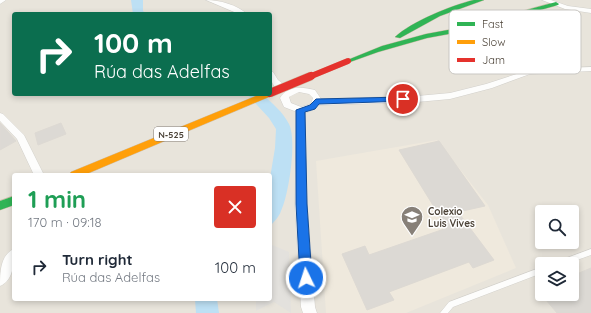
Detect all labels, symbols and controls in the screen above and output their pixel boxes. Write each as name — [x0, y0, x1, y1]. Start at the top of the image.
legend — [449, 10, 581, 74]
text: Fast — [482, 17, 504, 31]
text: 100 m — [94, 25, 173, 60]
icon: right — [28, 28, 80, 80]
text: Slow — [482, 35, 506, 49]
text: Jam — [482, 53, 505, 67]
text: Rúa das Adelfas — [94, 60, 230, 83]
pin — [386, 82, 420, 116]
icon: arrive — [392, 88, 414, 110]
road number: N-525 — [154, 127, 188, 141]
text: 1 min — [28, 184, 86, 214]
button: close — [214, 186, 256, 228]
school or university icon: Colexio Luis Vives — [399, 204, 425, 237]
place label: Colexio Luis Vives — [428, 205, 475, 230]
map controls — [535, 205, 579, 301]
button: search — [535, 205, 579, 249]
text: 170 m · 09:18 — [28, 214, 102, 230]
text: Turn right — [62, 250, 133, 269]
icon: right — [28, 256, 50, 278]
position arrow — [285, 257, 327, 299]
button: layers — [535, 257, 579, 301]
text: 100 m — [215, 258, 256, 277]
text: Rúa das Adelfas — [62, 269, 160, 285]

